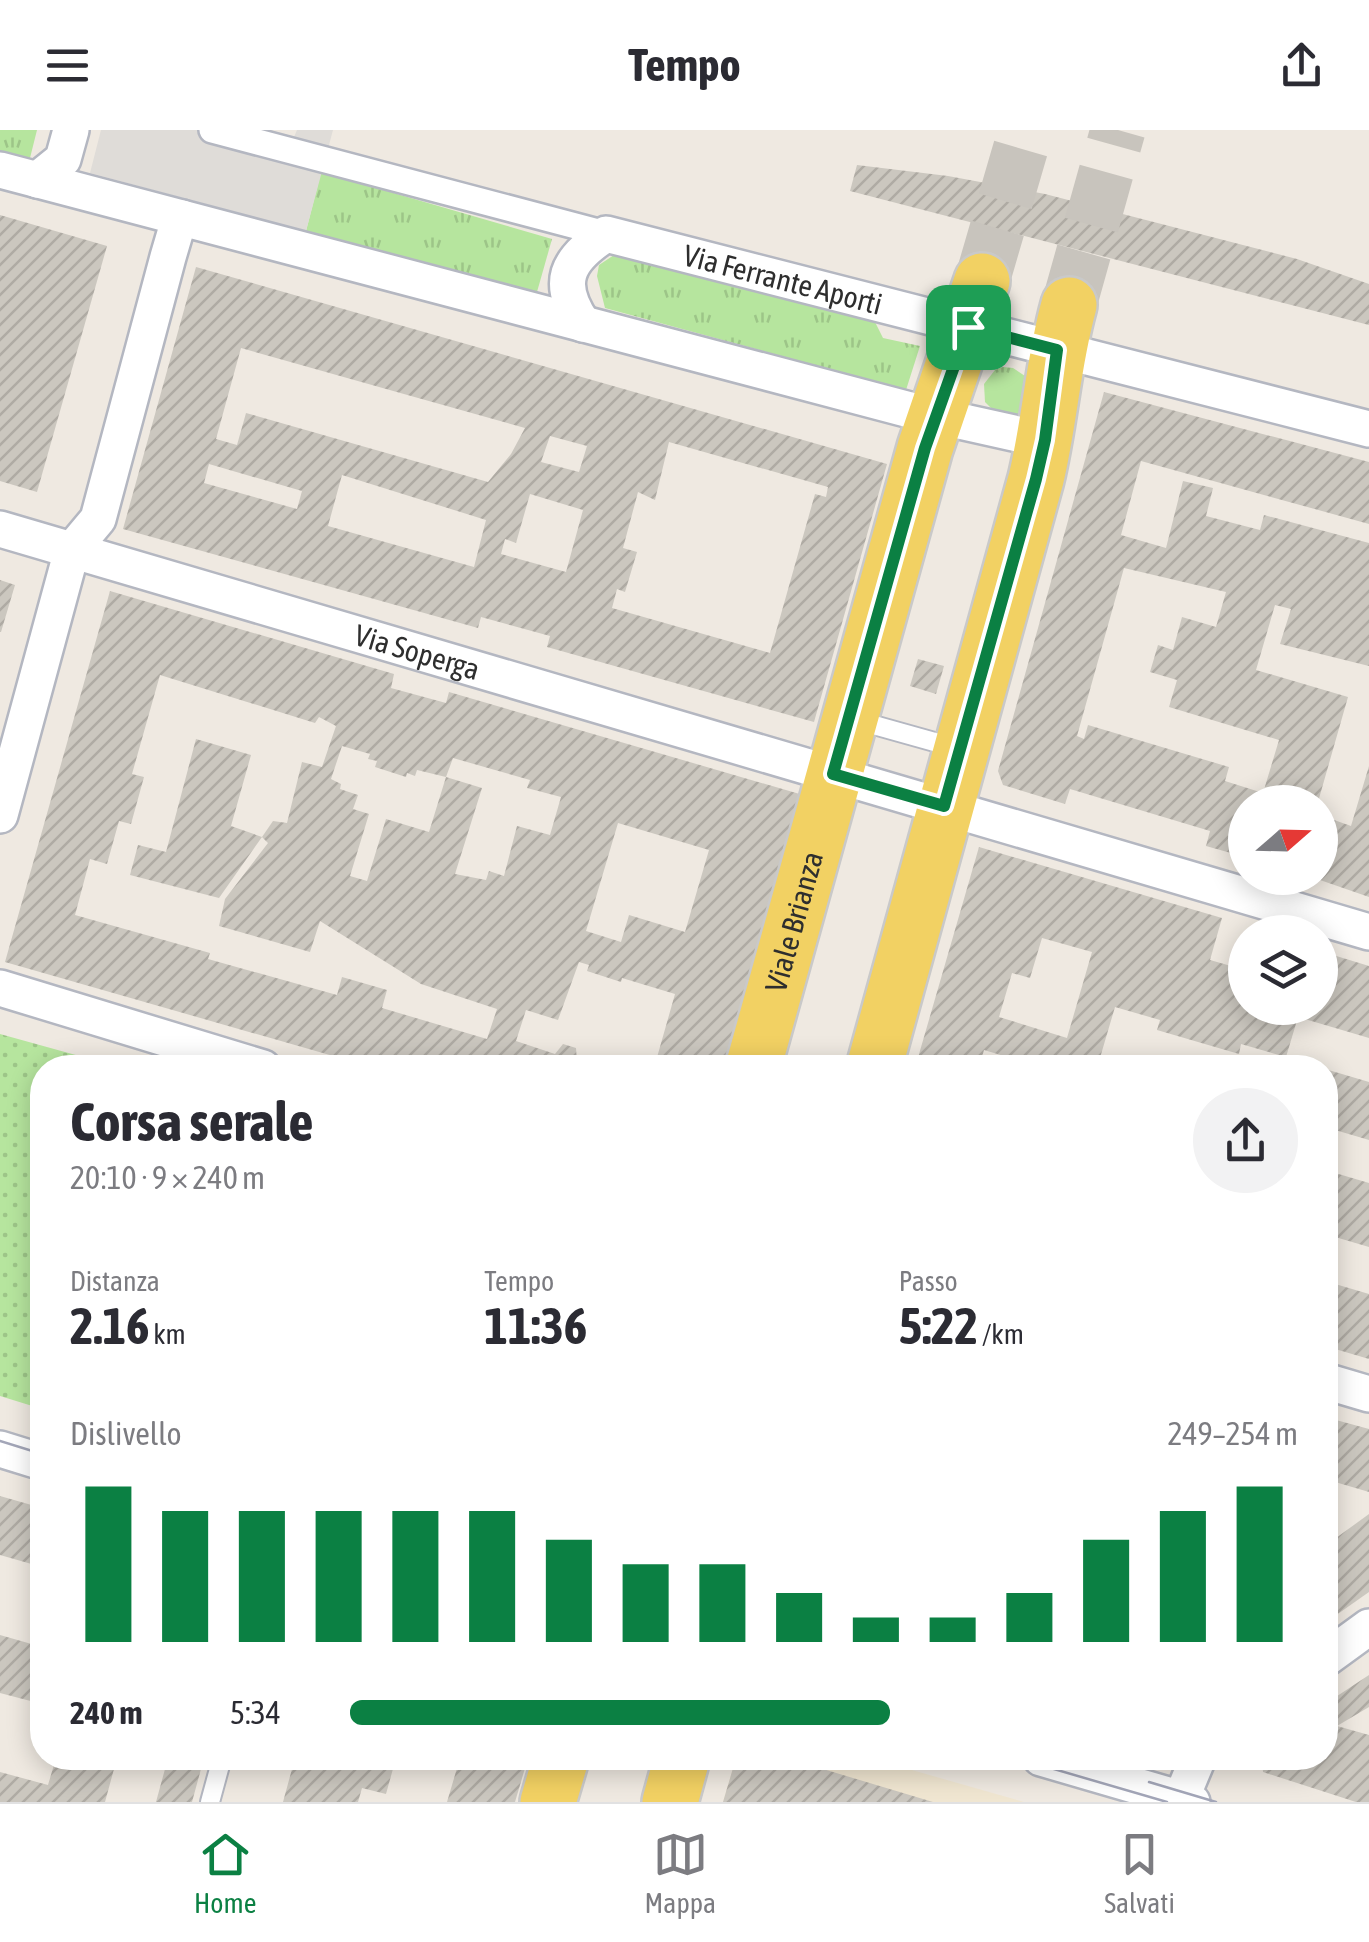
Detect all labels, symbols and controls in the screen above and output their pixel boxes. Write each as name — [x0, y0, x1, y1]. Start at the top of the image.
icon: menu — [40, 38, 95, 93]
icon: share — [1274, 38, 1329, 93]
text: Tempo — [628, 39, 741, 91]
street label: Via Ferrante Aporti — [680, 238, 886, 321]
pin — [926, 285, 1011, 370]
icon: arrive — [941, 300, 996, 355]
street label: Via Soperga — [351, 617, 484, 686]
north arrow — [1228, 785, 1338, 895]
map controls — [1228, 785, 1338, 1025]
street label: Viale Brianza — [758, 847, 829, 996]
button: layers — [1228, 915, 1338, 1025]
button: share — [1193, 1088, 1298, 1193]
text: Corsa serale — [70, 1090, 313, 1153]
text: 20:10 · 9 × 240 m — [70, 1159, 265, 1196]
text: Distanza — [70, 1265, 160, 1297]
text: Tempo — [484, 1265, 554, 1297]
text: Passo — [899, 1265, 958, 1297]
text: 2.16 — [70, 1297, 149, 1355]
text: 11:36 — [484, 1297, 587, 1355]
text: 5:22 — [899, 1297, 978, 1355]
text: km — [149, 1318, 186, 1350]
text: /km — [978, 1318, 1024, 1350]
text: Dislivello — [70, 1415, 182, 1452]
text: 249–254 m — [1168, 1415, 1298, 1452]
text: 240 m — [70, 1694, 143, 1731]
text: 5:34 — [230, 1694, 281, 1731]
tab: Home — [194, 1827, 256, 1919]
tab: Mappa — [645, 1827, 716, 1919]
tab: Salvati — [1104, 1827, 1175, 1919]

